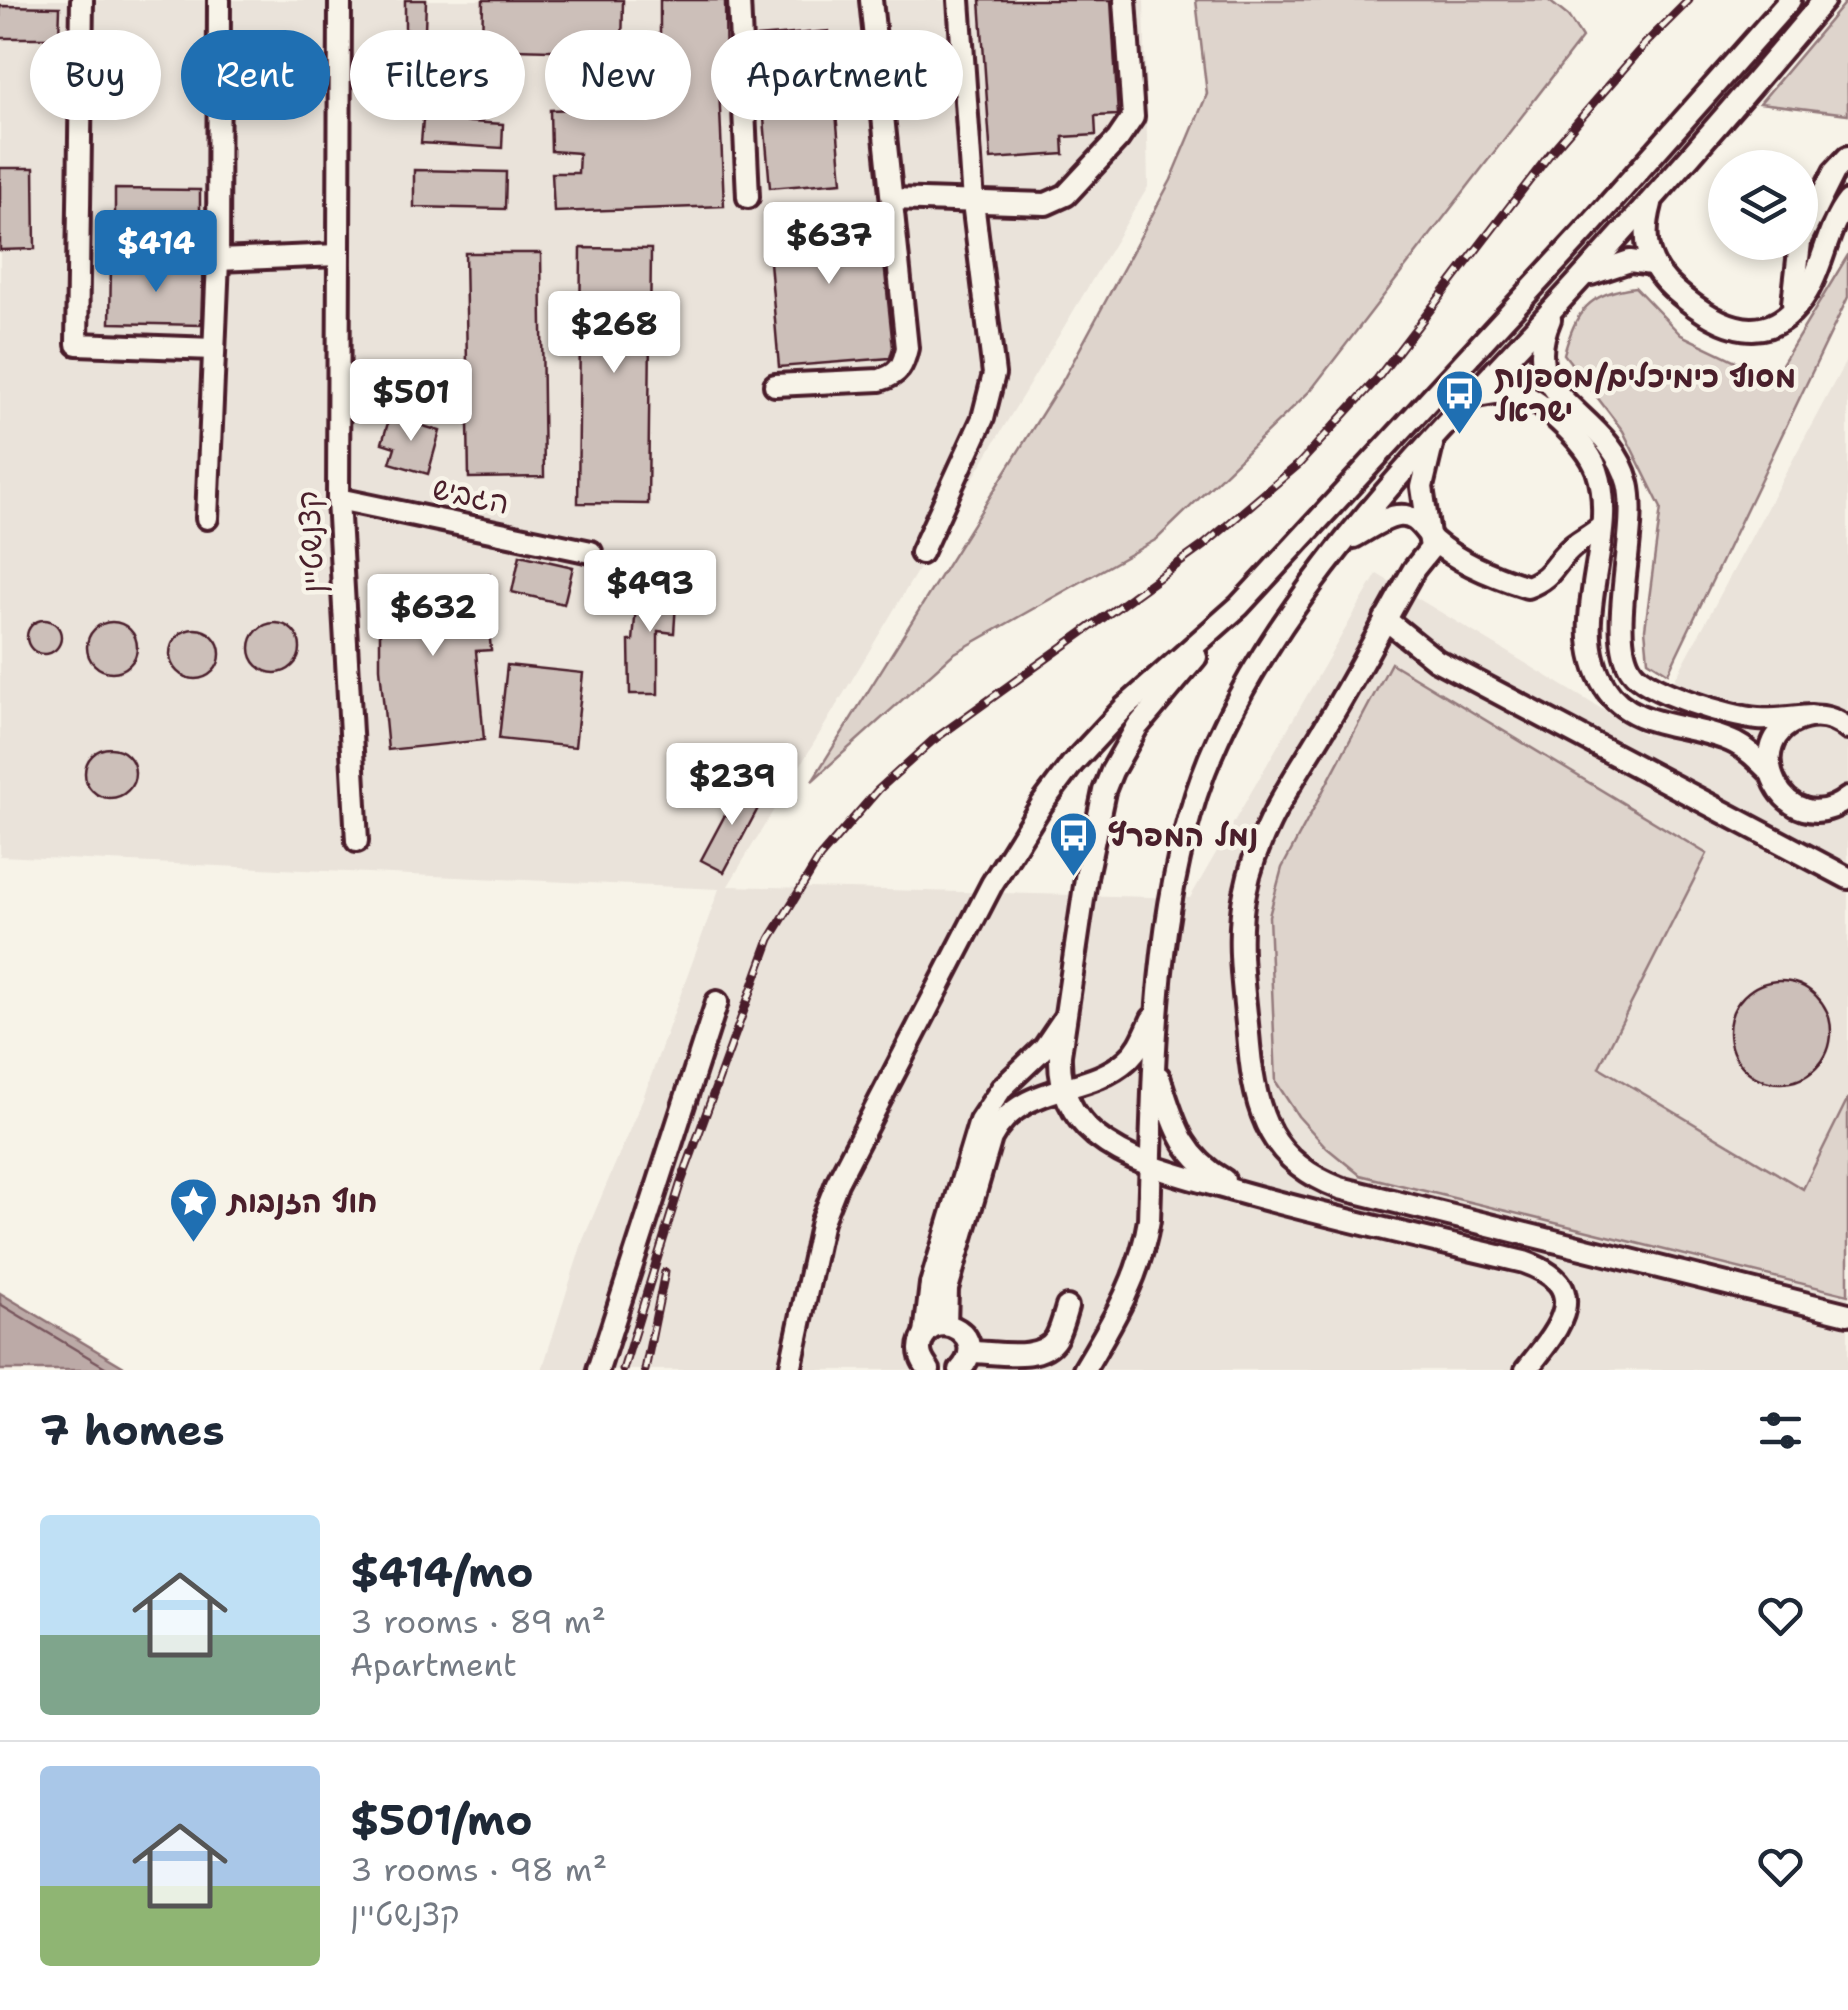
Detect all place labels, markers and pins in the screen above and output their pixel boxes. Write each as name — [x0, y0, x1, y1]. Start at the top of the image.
pin: $637 — [770, 202, 888, 287]
pin: $414 — [97, 210, 215, 295]
pin: $268 — [555, 291, 673, 376]
place label: מסוף כימיכלים/מספנות ישראל — [1494, 356, 1796, 431]
pin: $501 — [352, 359, 470, 444]
bus stop icon: מסוף כימיכלים/מספנות ישראל — [1433, 368, 1485, 436]
pin: $493 — [591, 550, 709, 635]
pin: $632 — [374, 574, 492, 659]
pin: $239 — [673, 743, 791, 828]
bus stop icon: נמל המפרץ — [1047, 810, 1099, 878]
place label: נמל המפרץ — [1108, 815, 1259, 856]
place icon: חוף הזנבות — [167, 1176, 219, 1244]
place label: חוף הזנבות — [225, 1181, 377, 1222]

